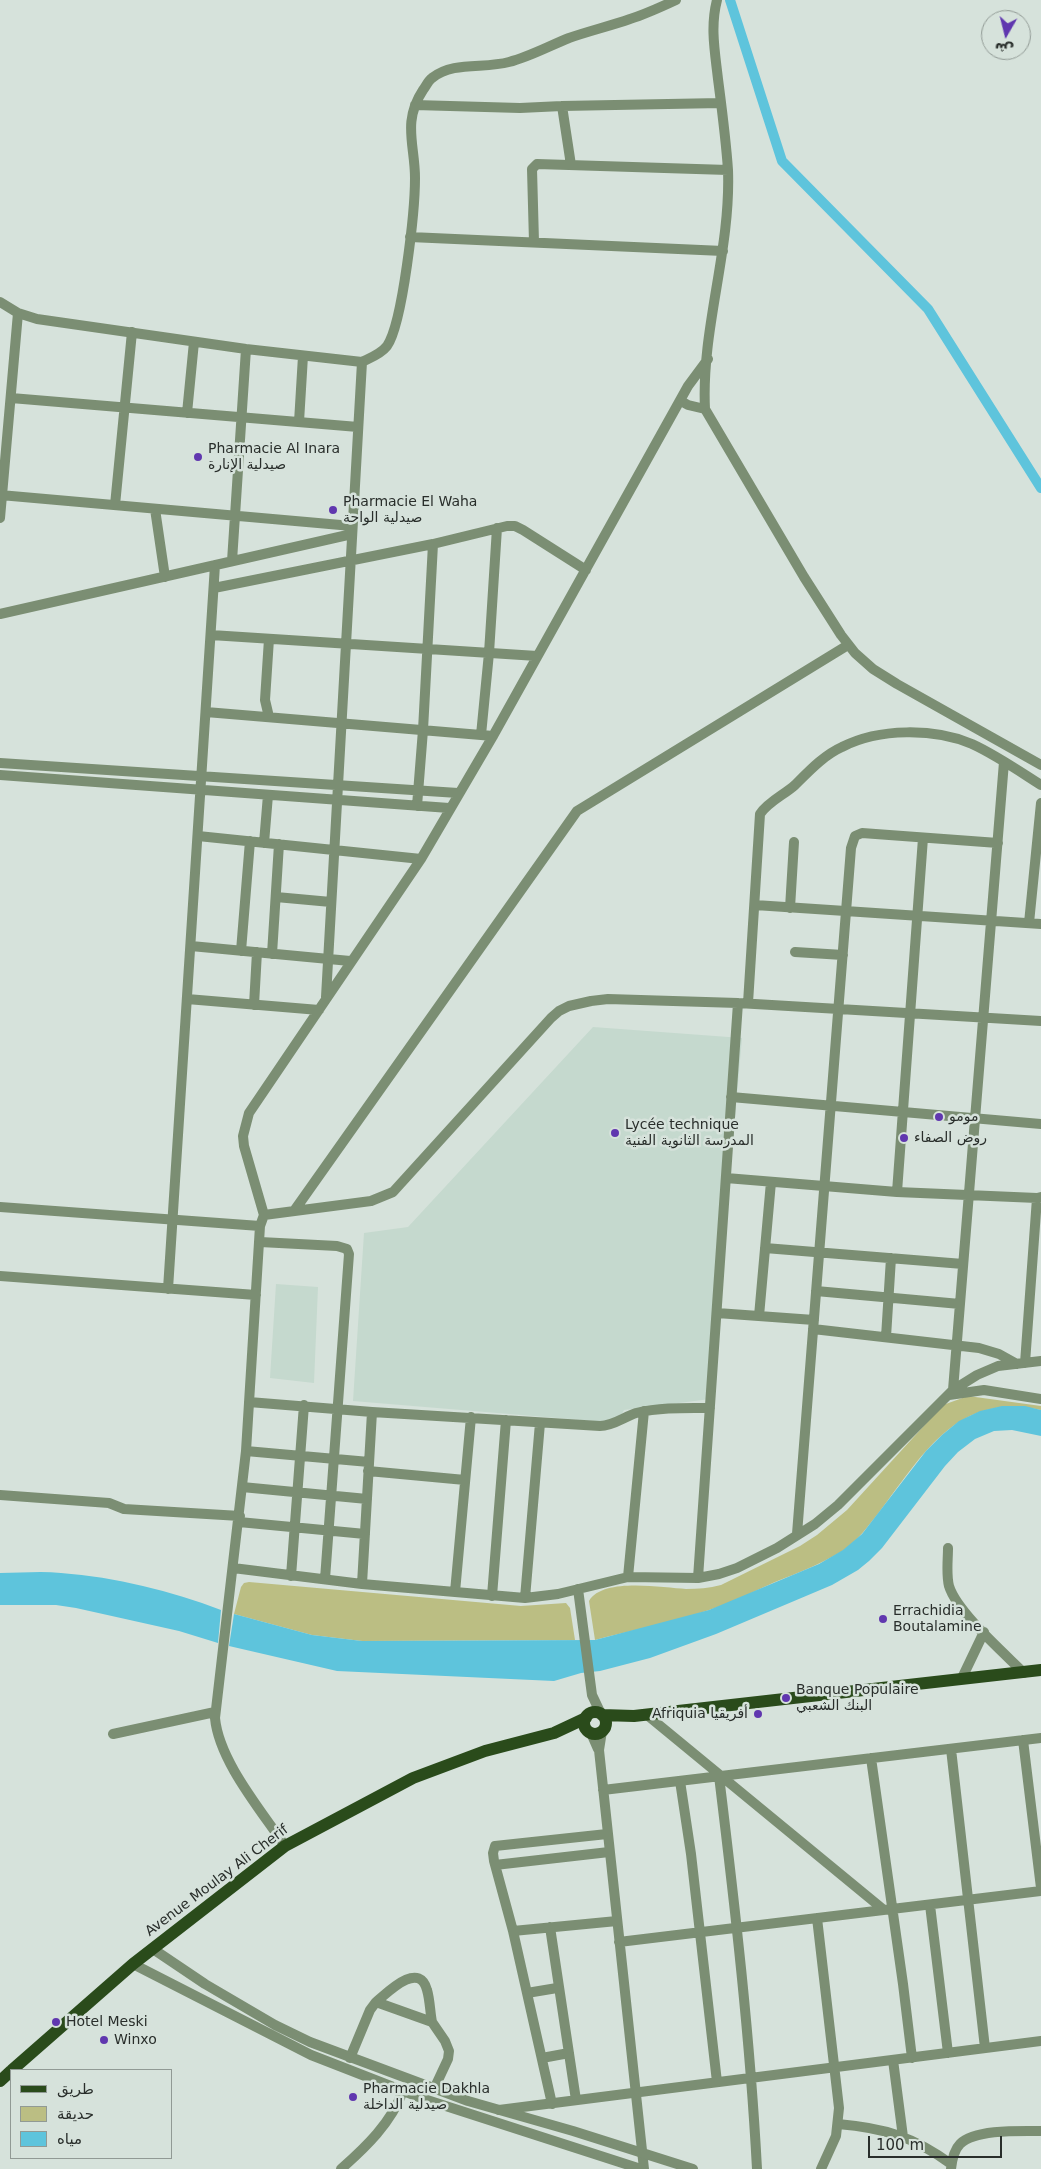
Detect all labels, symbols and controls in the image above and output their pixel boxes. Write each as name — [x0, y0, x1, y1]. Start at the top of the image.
north arrow — [981, 10, 1031, 60]
text: ش — [993, 40, 1015, 58]
place label: Pharmacie Al Inara صيدلية الإنارة — [208, 441, 340, 474]
marker: Pharmacie Al Inara صيدلية الإنارة — [192, 451, 204, 463]
place label: Pharmacie El Waha صيدلية الواحة — [343, 494, 477, 526]
marker: Pharmacie El Waha صيدلية الواحة — [327, 504, 339, 516]
place label: مومو — [949, 1109, 978, 1125]
marker: مومو — [933, 1111, 945, 1123]
place label: Lycée technique المدرسة الثانوية الفنية — [625, 1117, 754, 1150]
marker: Lycée technique المدرسة الثانوية الفنية — [609, 1127, 621, 1139]
place label: روض الصفاء — [914, 1130, 987, 1146]
marker: روض الصفاء — [898, 1132, 910, 1144]
place label: Errachidia Boutalamine — [893, 1603, 982, 1635]
marker: Errachidia Boutalamine — [877, 1613, 889, 1625]
place label: Banque Populaire البنك الشعبي — [796, 1682, 919, 1714]
marker: Banque Populaire البنك الشعبي — [780, 1692, 792, 1704]
place label: Afriquia أفريقيا — [652, 1706, 748, 1722]
marker: Afriquia أفريقيا — [752, 1708, 764, 1720]
street label: Avenue Moulay Ali Cherif — [142, 1822, 292, 1940]
place label: Hotel Meski — [66, 2014, 148, 2030]
marker: Hotel Meski — [50, 2016, 62, 2028]
place label: Winxo — [114, 2032, 157, 2048]
marker: Winxo — [98, 2034, 110, 2046]
legend — [10, 2069, 172, 2159]
text: طريق — [57, 2080, 94, 2098]
place label: Pharmacie Dakhla صيدلية الداخلة — [363, 2081, 490, 2114]
marker: Pharmacie Dakhla صيدلية الداخلة — [347, 2091, 359, 2103]
text: حديقة — [57, 2105, 94, 2123]
scale bar — [871, 2126, 1005, 2158]
text: مياه — [57, 2130, 82, 2148]
text: 100 m — [876, 2136, 924, 2154]

